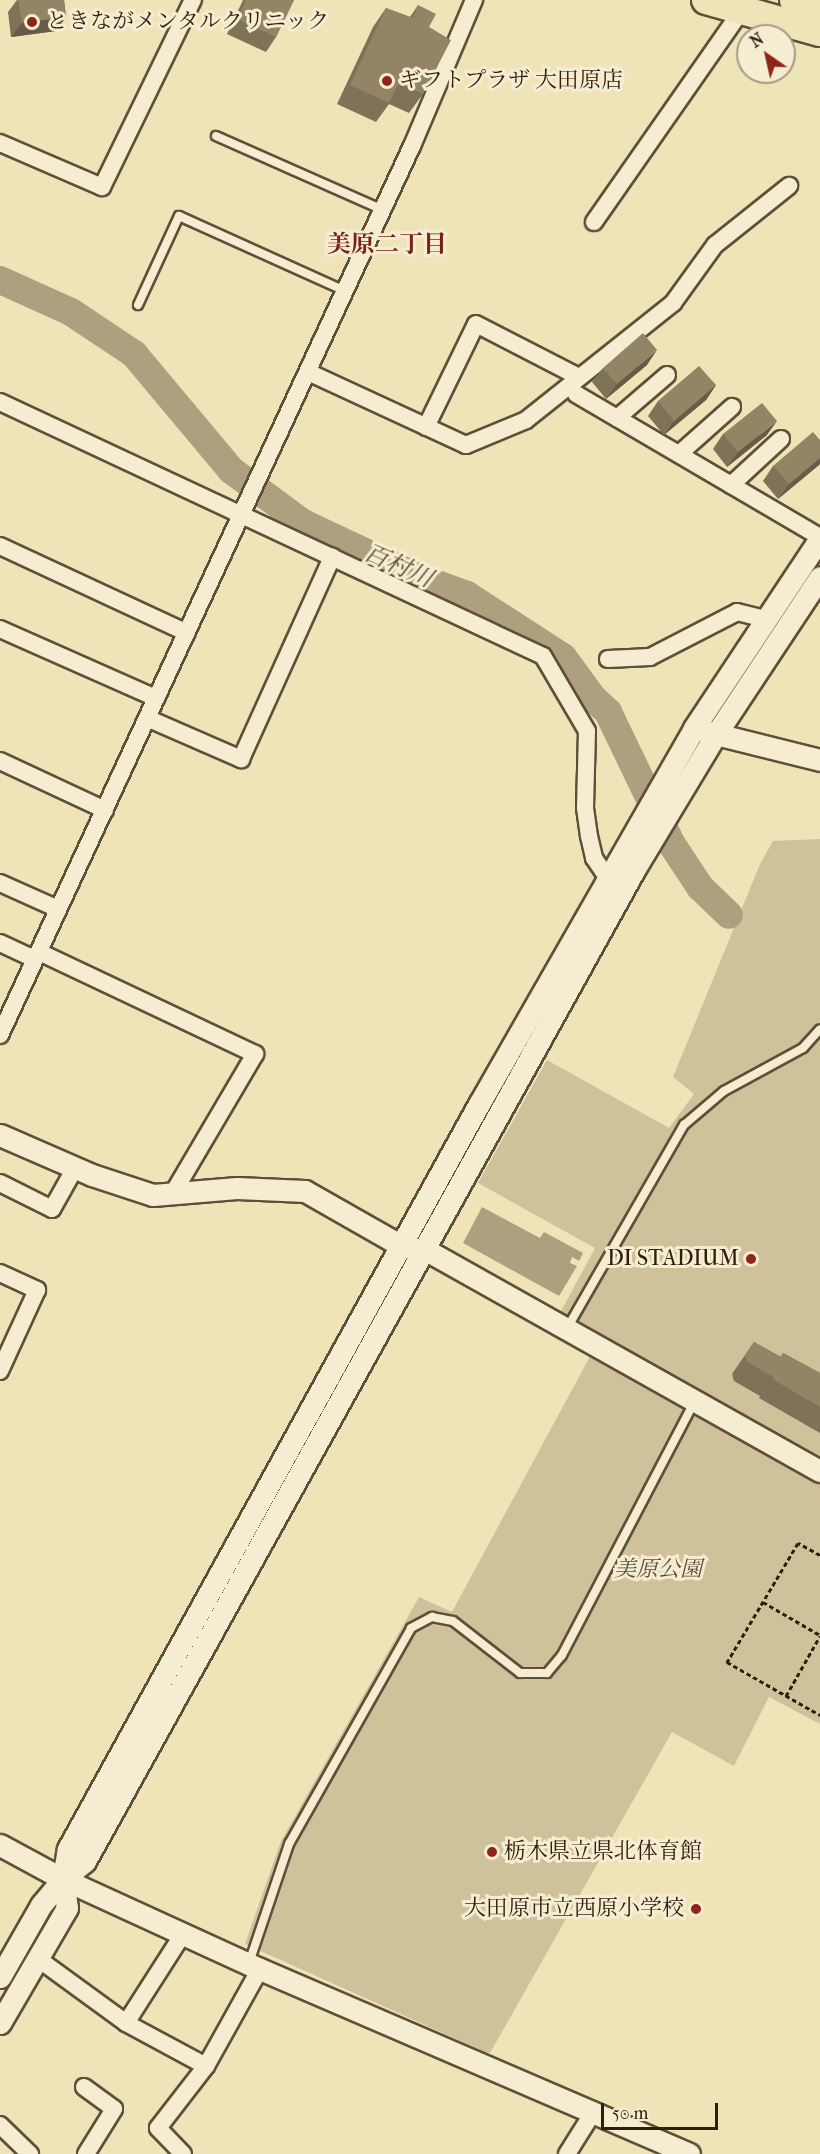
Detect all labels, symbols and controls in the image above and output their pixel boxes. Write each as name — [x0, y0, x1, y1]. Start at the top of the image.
place label: ときながメンタルクリニック — [46, 9, 332, 35]
marker: ときながメンタルクリニック — [23, 13, 41, 31]
north arrow — [736, 24, 796, 84]
text: N — [746, 29, 767, 52]
place label: ギフトプラザ 大田原店 — [399, 68, 624, 94]
marker: ギフトプラザ 大田原店 — [380, 74, 394, 88]
district label: 美原二丁目 — [327, 231, 447, 259]
water label: 百村川 — [359, 538, 437, 594]
place label: DI STADIUM — [607, 1246, 739, 1272]
marker: DI STADIUM — [744, 1252, 758, 1266]
park label: 美原公園 — [614, 1557, 702, 1583]
place label: 栃木県立県北体育館 — [504, 1839, 702, 1865]
marker: 栃木県立県北体育館 — [485, 1845, 499, 1859]
place label: 大田原市立西原小学校 — [464, 1896, 684, 1922]
marker: 大田原市立西原小学校 — [689, 1902, 703, 1916]
scale bar — [604, 2091, 721, 2129]
text: 50 m — [612, 2103, 648, 2124]

